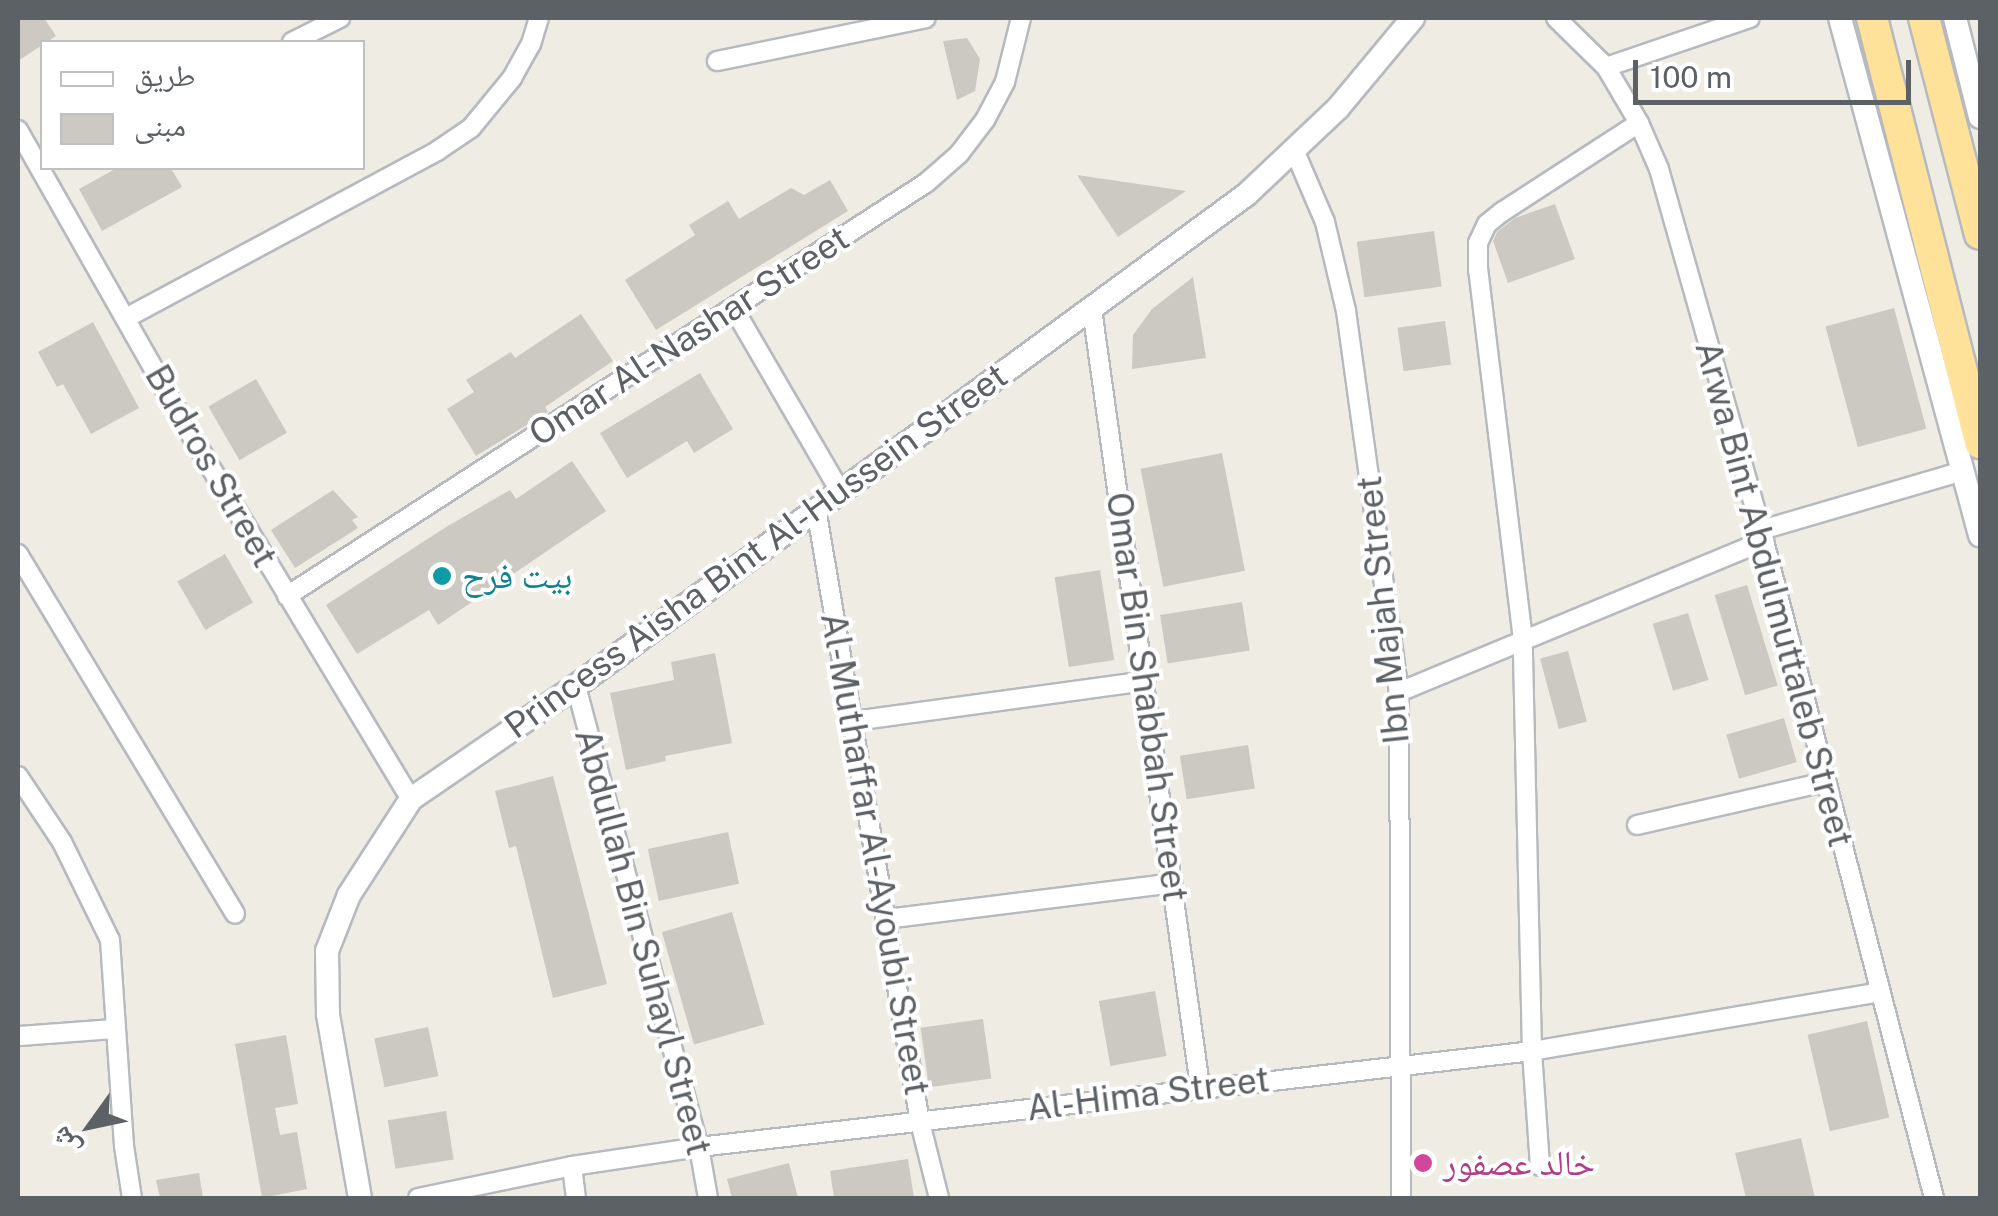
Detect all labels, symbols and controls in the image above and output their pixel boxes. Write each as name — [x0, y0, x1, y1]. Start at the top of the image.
legend — [40, 40, 365, 170]
scale bar — [1638, 40, 1916, 102]
text: طريق — [134, 57, 195, 93]
text: 100 m — [1650, 59, 1732, 95]
text: مبنى — [134, 107, 186, 143]
street label: Omar Al-Nashar Street — [521, 217, 857, 455]
street label: Arwa Bint Abdulmuttaleb Street — [1686, 337, 1862, 851]
street label: Princess Aisha Bint Al-Hussein Street — [497, 354, 1015, 748]
street label: Budros Street — [136, 357, 286, 575]
street label: Ibn Majah Street — [1348, 474, 1418, 746]
street label: Omar Bin Shabbah Street — [1097, 490, 1197, 904]
place label: بيت فرح — [462, 555, 572, 597]
marker: بيت فرح — [431, 565, 453, 587]
street label: Al-Muthaffar Al-Ayoubi Street — [812, 609, 938, 1099]
street label: Abdullah Bin Suhayl Street — [566, 724, 720, 1160]
street label: Al-Hima Street — [1024, 1058, 1272, 1130]
north arrow — [40, 1076, 140, 1176]
text: ش — [42, 1121, 86, 1164]
place label: خالد عصفور — [1443, 1142, 1595, 1184]
marker: خالد عصفور — [1412, 1152, 1434, 1174]

